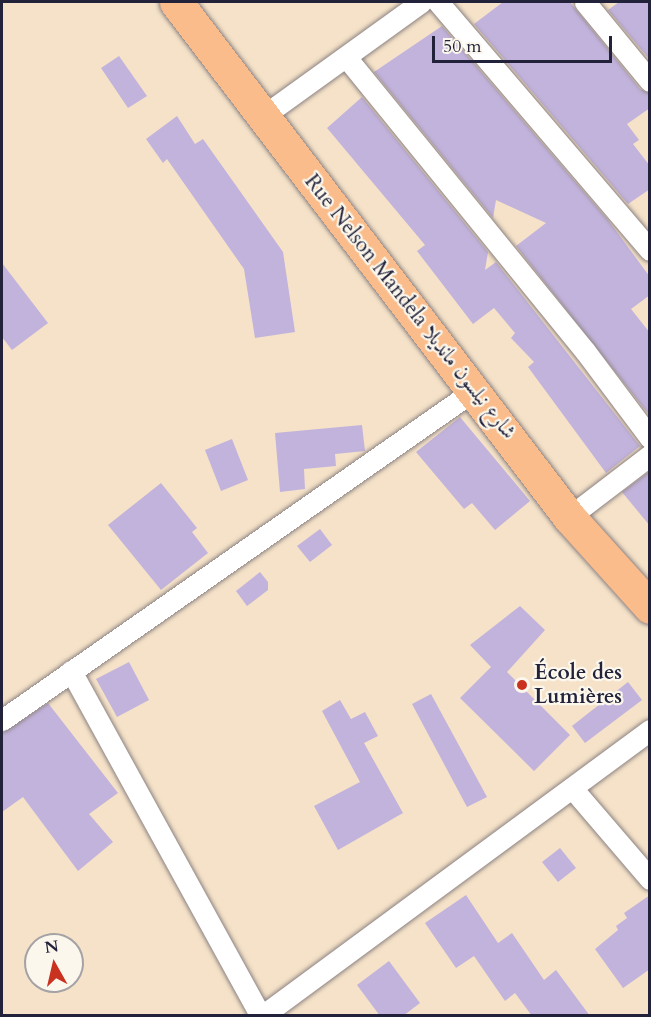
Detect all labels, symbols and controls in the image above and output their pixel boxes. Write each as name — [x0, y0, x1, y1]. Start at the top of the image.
scale bar — [435, 24, 615, 62]
text: 50 m — [443, 34, 482, 59]
street label: Rue Nelson Mandela شارع نيلسون مانديلا — [299, 170, 521, 444]
place label: École des Lumières — [534, 660, 622, 710]
marker: École des Lumières — [515, 678, 529, 692]
north arrow — [24, 933, 84, 993]
text: N — [43, 935, 60, 959]

